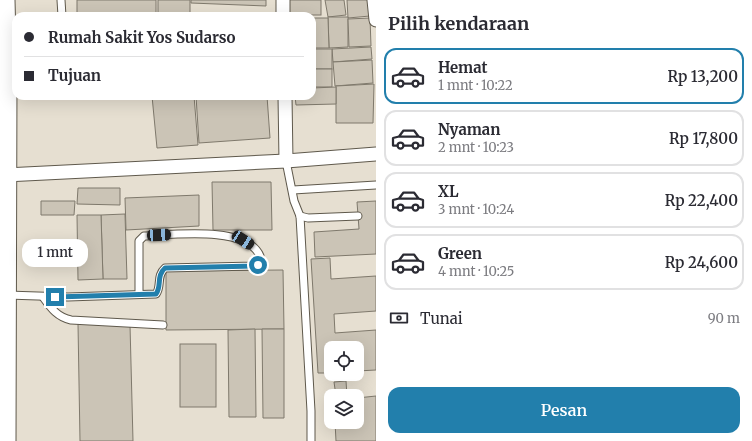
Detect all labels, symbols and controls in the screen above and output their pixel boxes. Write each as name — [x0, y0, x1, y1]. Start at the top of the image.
text: Pilih kendaraan — [388, 12, 529, 35]
text: Rumah Sakit Yos Sudarso — [48, 28, 236, 47]
icon: car — [390, 58, 426, 94]
text: Hemat — [438, 58, 488, 77]
text: Tujuan — [48, 66, 101, 85]
text: Rp 13,200 — [668, 67, 738, 86]
text: 1 mnt · 10:22 — [438, 77, 513, 94]
icon: car — [390, 120, 426, 156]
text: Nyaman — [438, 120, 500, 139]
text: Rp 17,800 — [669, 129, 738, 148]
text: 2 mnt · 10:23 — [438, 139, 514, 156]
icon: car — [390, 182, 426, 218]
text: XL — [438, 182, 459, 201]
text: Rp 22,400 — [665, 191, 738, 210]
text: 3 mnt · 10:24 — [438, 201, 514, 218]
car — [147, 228, 171, 242]
car — [230, 228, 256, 252]
callout: 1 mnt — [22, 239, 88, 267]
text: 1 mnt — [37, 244, 73, 261]
icon: car — [390, 244, 426, 280]
text: Green — [438, 244, 482, 263]
text: Rp 24,600 — [665, 253, 738, 272]
route start — [249, 256, 267, 274]
text: 4 mnt · 10:25 — [438, 263, 514, 280]
route end — [46, 288, 64, 306]
icon: cash — [388, 307, 410, 329]
text: Tunai — [420, 309, 463, 328]
text: 90 m — [708, 310, 740, 327]
map controls — [324, 341, 364, 429]
button: locate — [324, 341, 364, 381]
button: Pesan — [388, 387, 740, 433]
button: layers — [324, 389, 364, 429]

